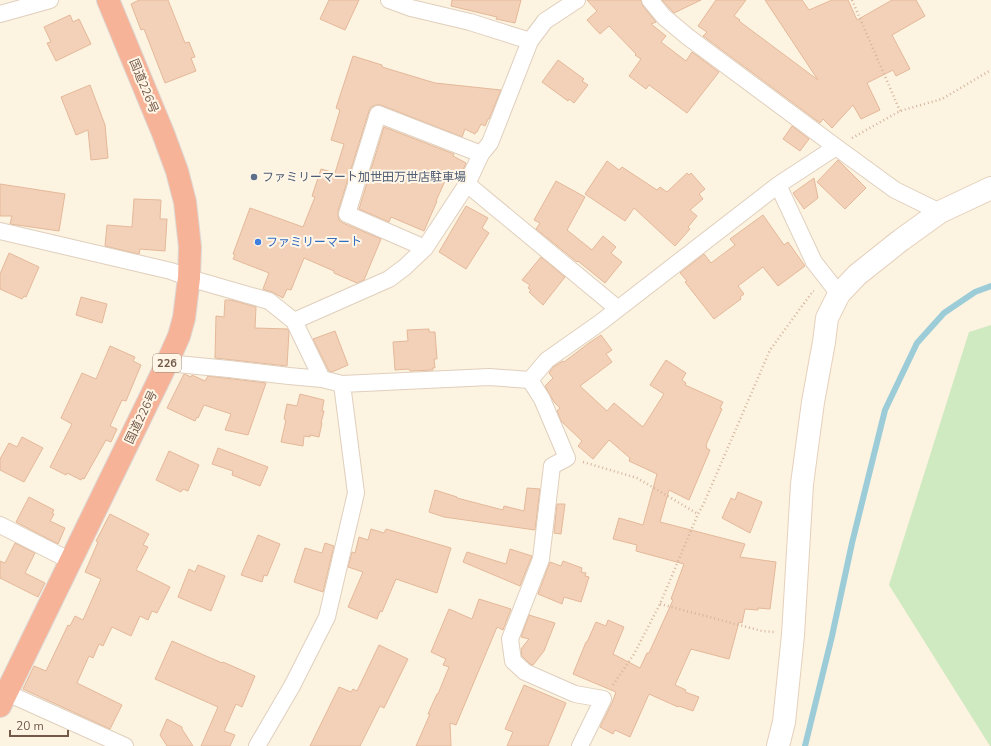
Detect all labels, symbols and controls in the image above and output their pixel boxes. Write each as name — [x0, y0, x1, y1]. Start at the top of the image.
street label: 国道226号 — [126, 56, 162, 116]
place label: ファミリーマート加世田万世店駐車場 — [262, 169, 466, 185]
marker: ファミリーマート加世田万世店駐車場 — [249, 172, 259, 182]
place label: ファミリーマート — [266, 234, 362, 250]
marker: ファミリーマート — [253, 237, 263, 247]
road number: 226 — [153, 354, 181, 372]
street label: 国道226号 — [121, 388, 161, 446]
scale bar — [10, 712, 68, 738]
text: 20 m — [16, 718, 44, 734]

